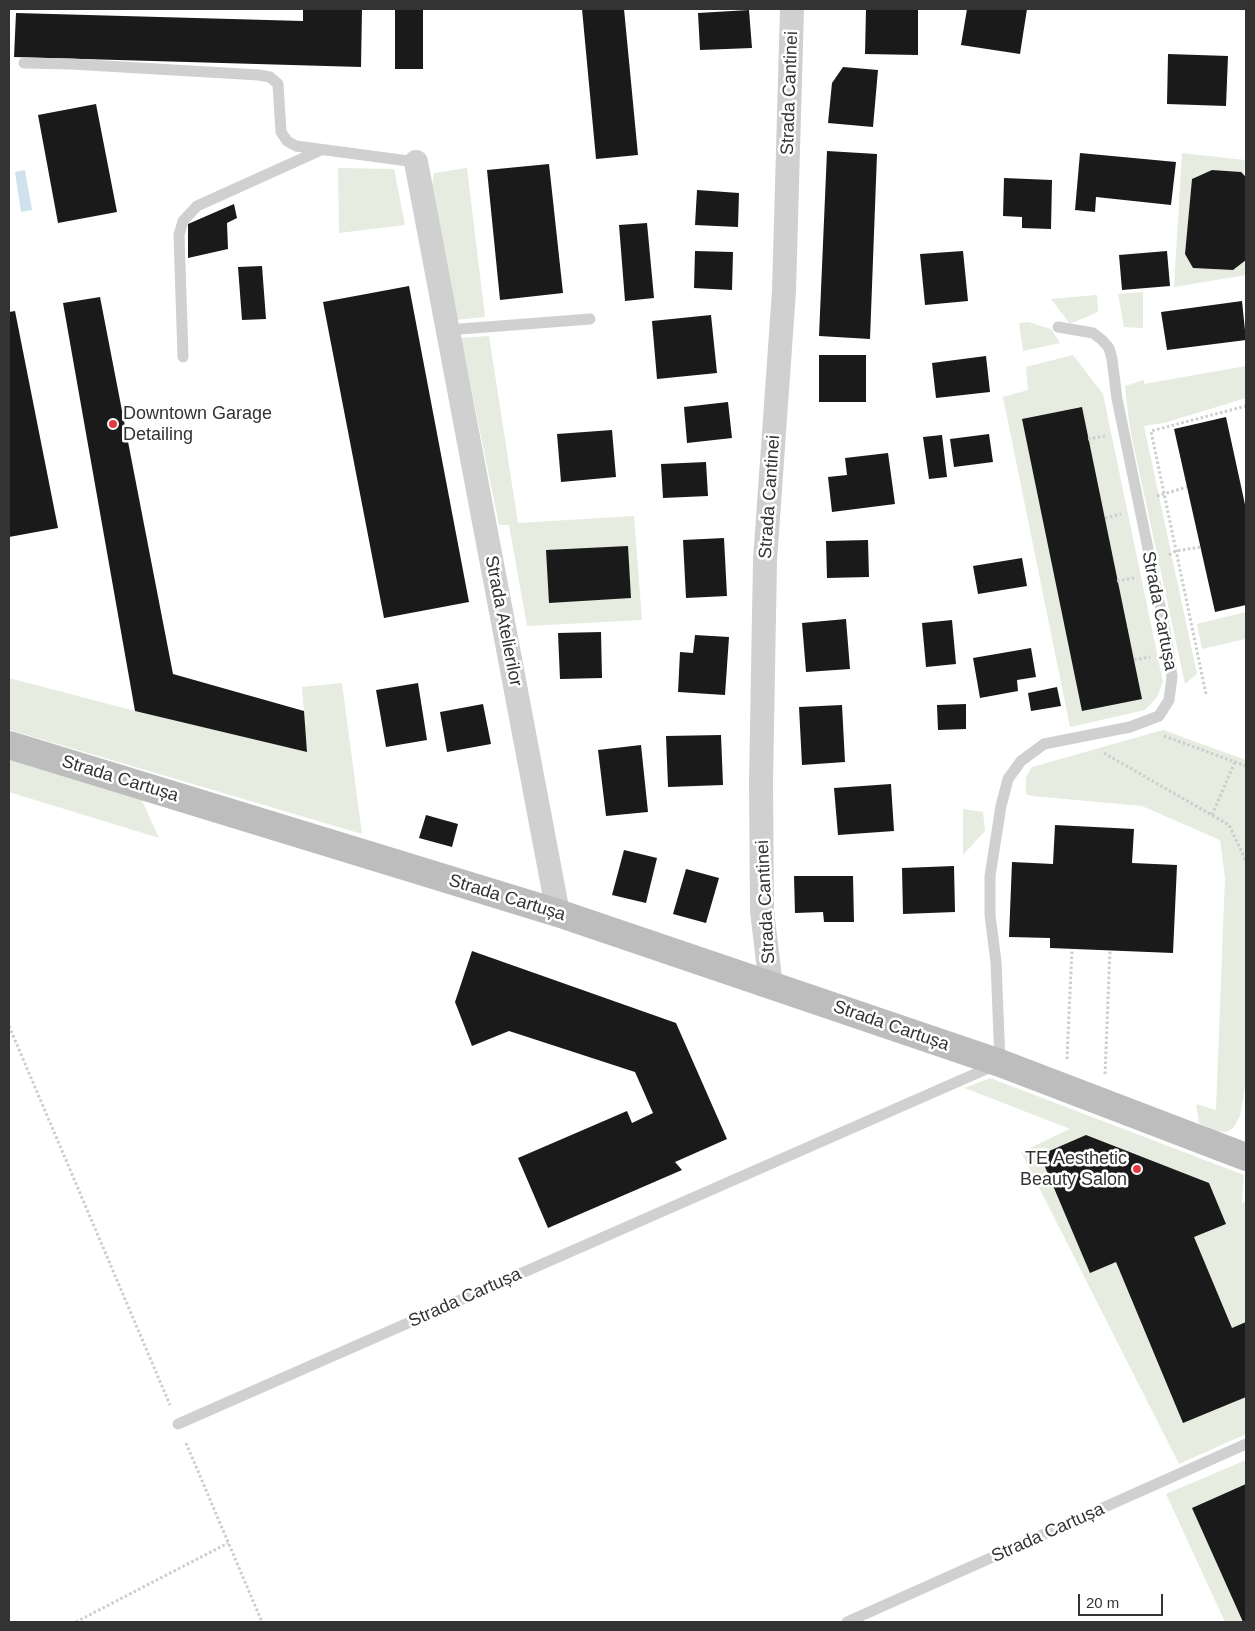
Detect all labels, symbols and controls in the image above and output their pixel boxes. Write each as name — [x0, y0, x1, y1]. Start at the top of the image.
street label: Strada Cantinei — [777, 31, 803, 155]
place label: Downtown Garage Detailing — [123, 403, 272, 446]
marker: Downtown Garage Detailing — [107, 418, 119, 430]
street label: Strada Cantinei — [755, 434, 785, 560]
street label: Strada Cartușa — [1137, 550, 1181, 672]
street label: Strada Atelierilor — [480, 554, 526, 688]
street label: Strada Cartușa — [59, 751, 181, 807]
street label: Strada Cantinei — [752, 839, 780, 965]
street label: Strada Cartușa — [446, 870, 568, 926]
street label: Strada Cartușa — [830, 996, 952, 1056]
place label: TE Aesthetic Beauty Salon — [1020, 1148, 1127, 1190]
marker: TE Aesthetic Beauty Salon — [1131, 1163, 1143, 1175]
street label: Strada Cartușa — [405, 1264, 525, 1332]
street label: Strada Cartușa — [988, 1499, 1108, 1567]
scale bar — [1080, 1584, 1165, 1616]
text: 20 m — [1086, 1594, 1119, 1611]

